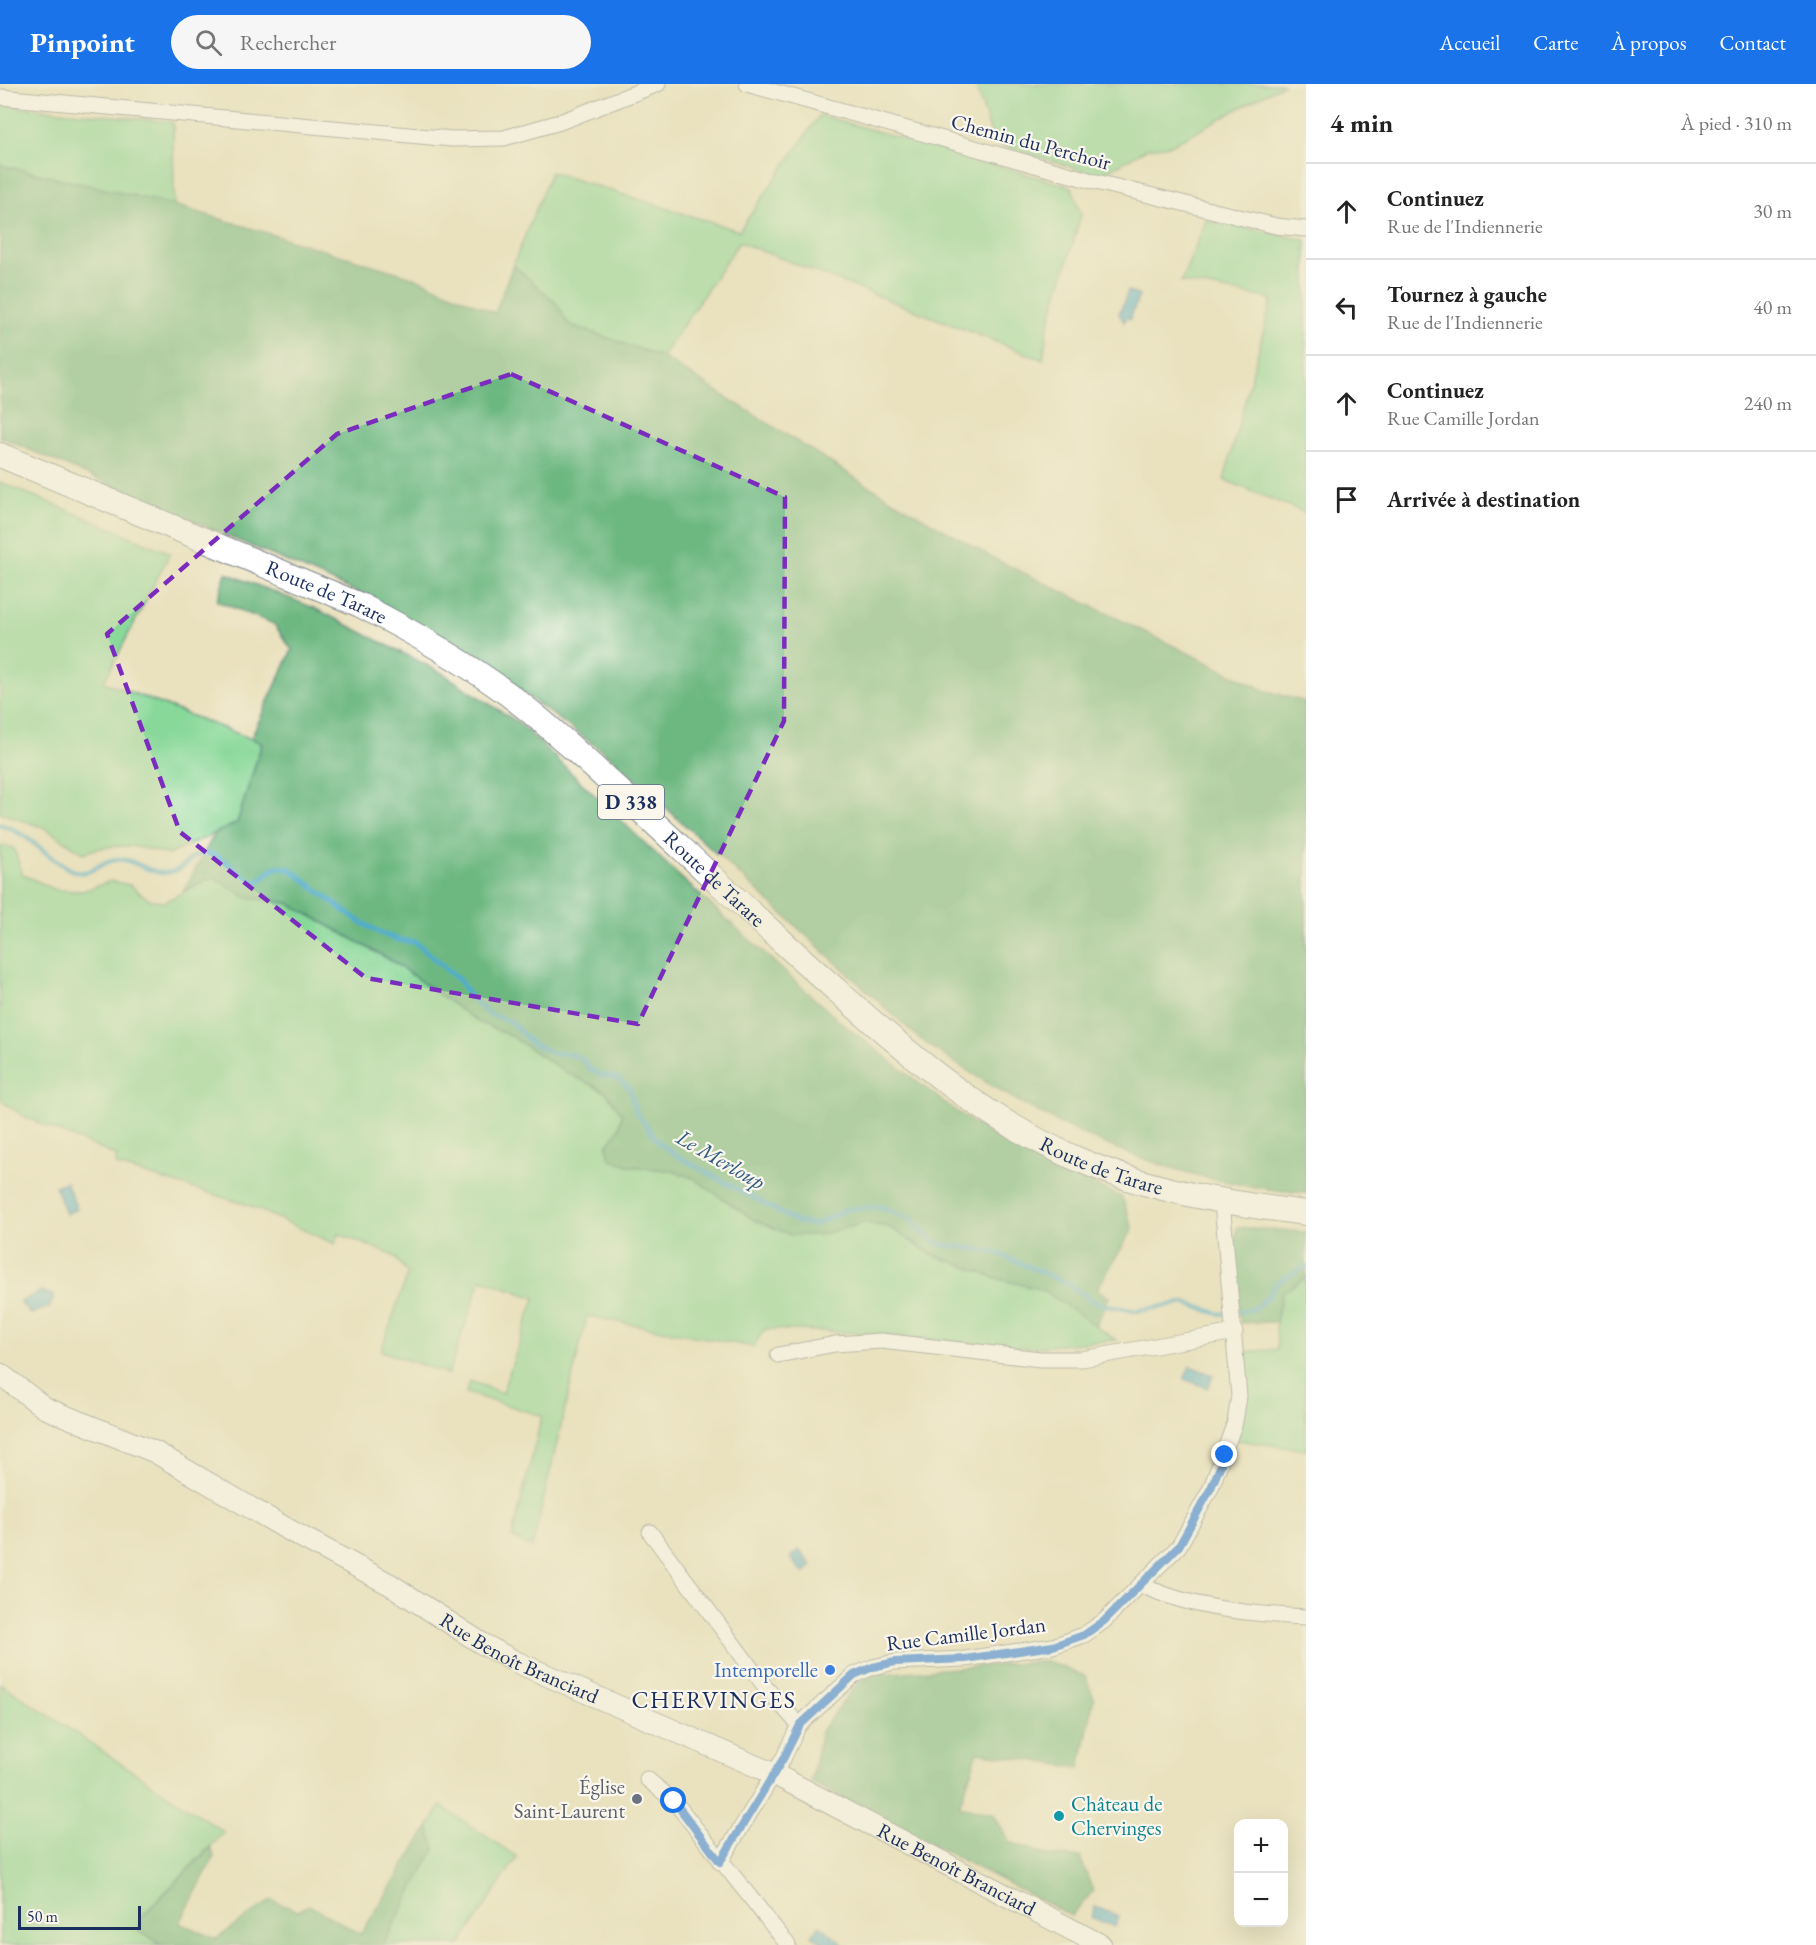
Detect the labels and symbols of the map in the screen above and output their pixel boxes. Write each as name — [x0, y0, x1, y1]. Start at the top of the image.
street label: Chemin du Perchoir — [948, 107, 1114, 176]
street label: Route de Tarare — [262, 553, 392, 630]
road number: D 338 — [598, 785, 664, 819]
street label: Route de Tarare — [658, 824, 771, 932]
water label: Le Merloup — [670, 1122, 771, 1197]
street label: Route de Tarare — [1036, 1130, 1166, 1201]
route end — [1211, 1441, 1237, 1467]
street label: Rue Benoît Branciard — [435, 1606, 603, 1709]
street label: Rue Camille Jordan — [885, 1610, 1047, 1657]
place label: Intemporelle — [714, 1656, 818, 1683]
marker: Intemporelle — [823, 1663, 837, 1677]
district label: CHERVINGES — [632, 1684, 796, 1715]
place label: Église Saint-Laurent — [514, 1773, 625, 1824]
route start — [660, 1787, 686, 1813]
place label: Château de Chervinges — [1071, 1790, 1162, 1841]
marker: Église Saint-Laurent — [630, 1792, 644, 1806]
marker: Château de Chervinges — [1052, 1809, 1066, 1823]
street label: Rue Benoît Branciard — [873, 1817, 1041, 1922]
scale bar — [18, 1903, 141, 1930]

